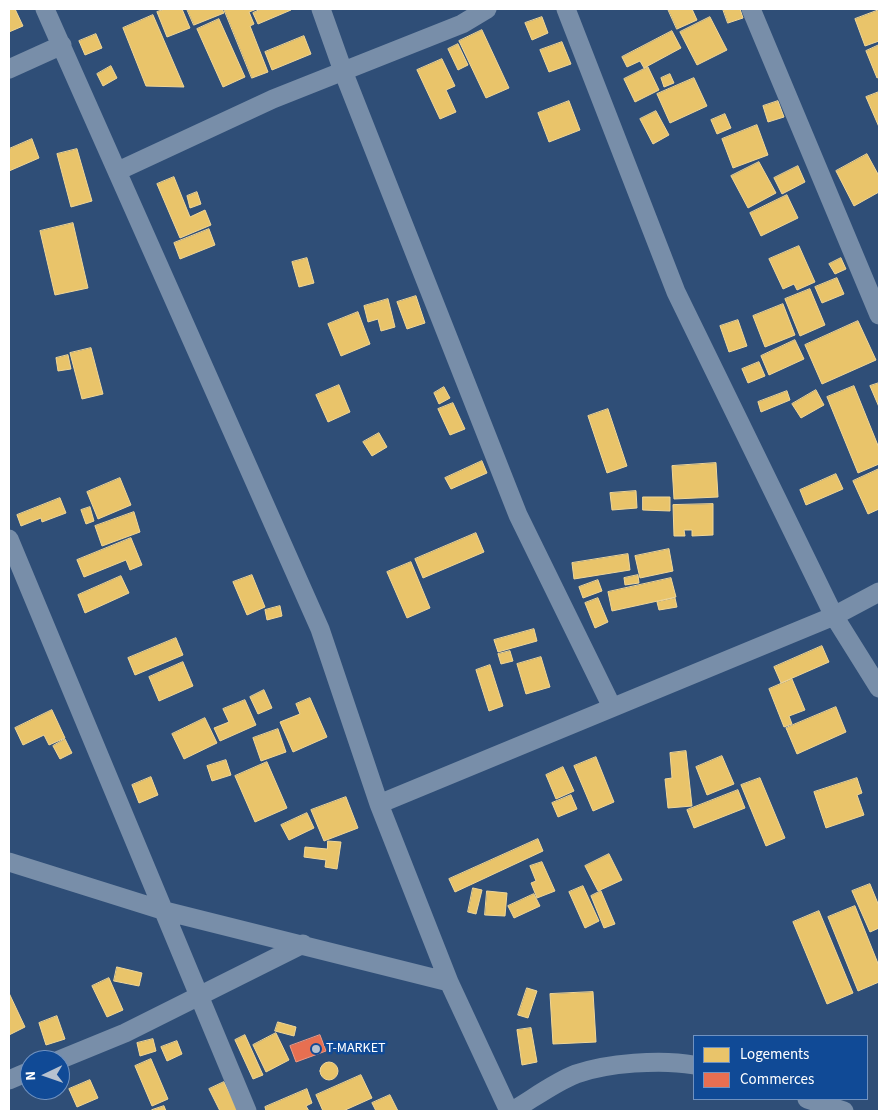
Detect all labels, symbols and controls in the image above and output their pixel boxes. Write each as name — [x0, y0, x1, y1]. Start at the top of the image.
legend — [693, 1035, 868, 1100]
place label: T-MARKET — [326, 1041, 386, 1057]
marker: T-MARKET — [310, 1043, 322, 1055]
text: Logements — [740, 1044, 809, 1065]
north arrow — [20, 1050, 70, 1100]
text: Commerces — [740, 1069, 814, 1090]
text: N — [21, 1071, 41, 1081]

